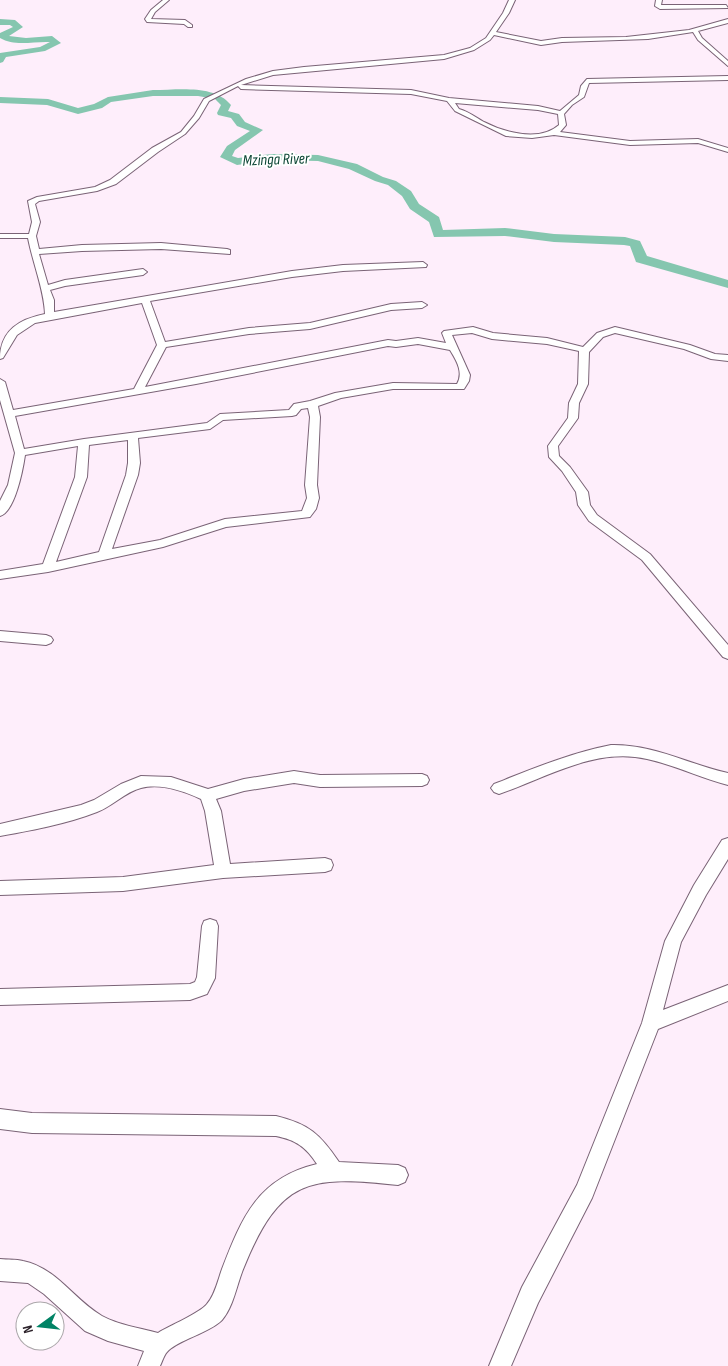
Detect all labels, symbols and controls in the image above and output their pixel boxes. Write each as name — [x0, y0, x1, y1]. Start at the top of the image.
water label: Mzinga River — [242, 149, 310, 171]
north arrow — [15, 1301, 65, 1351]
text: N — [19, 1323, 37, 1335]

